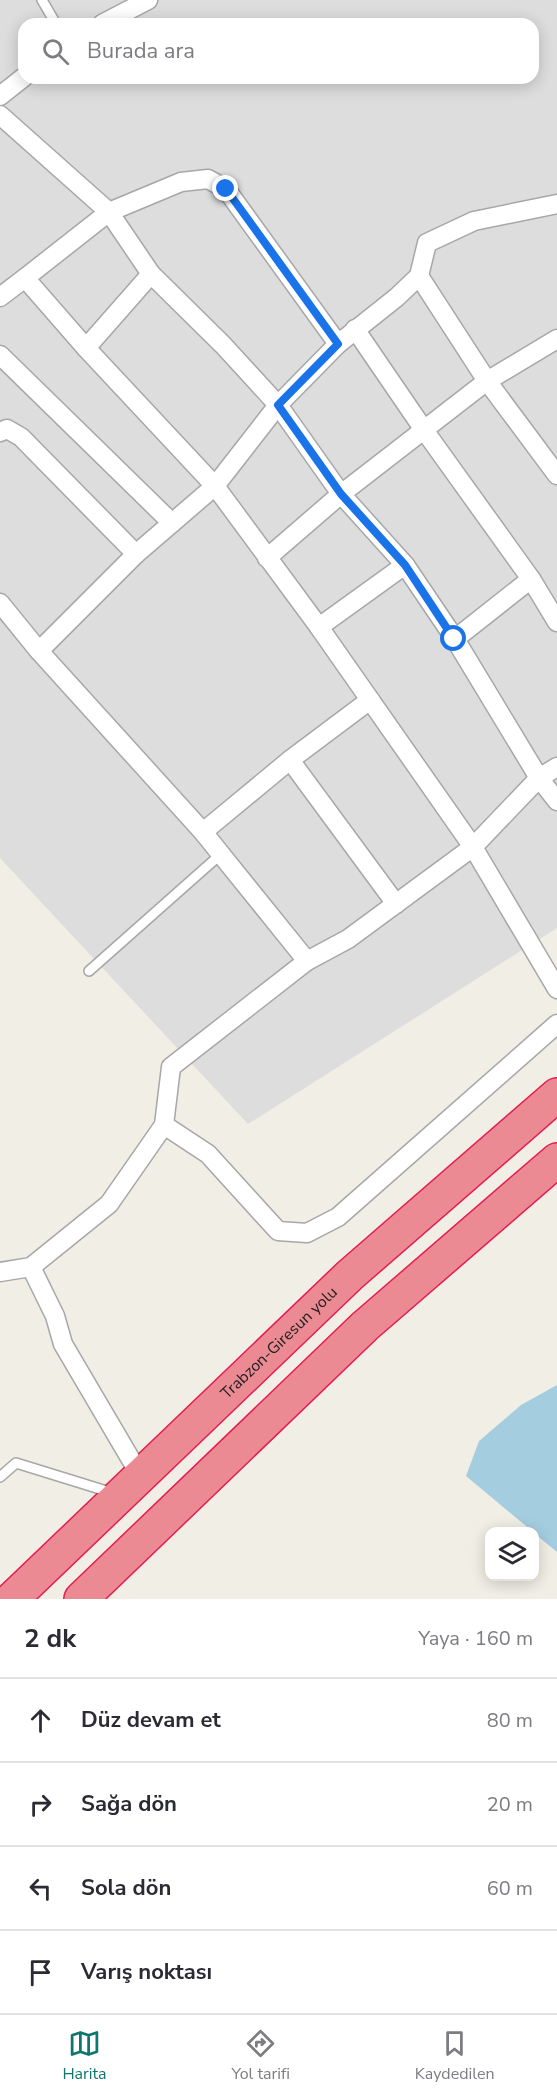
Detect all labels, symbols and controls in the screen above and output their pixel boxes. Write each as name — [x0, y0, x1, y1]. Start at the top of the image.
search box — [18, 18, 539, 84]
icon: search — [39, 35, 72, 68]
text: Burada ara — [87, 36, 195, 66]
route end — [212, 175, 238, 201]
route start — [440, 625, 466, 651]
street label: Trabzon-Giresun yolu — [216, 1282, 342, 1404]
map controls — [485, 1527, 539, 1581]
button: layers — [485, 1527, 539, 1581]
text: 2 dk — [24, 1621, 76, 1656]
text: Yaya · 160 m — [418, 1625, 533, 1652]
icon: ahead — [24, 1704, 57, 1737]
text: Düz devam et — [81, 1705, 221, 1735]
text: 80 m — [487, 1707, 533, 1734]
icon: right — [24, 1788, 57, 1821]
text: Sağa dön — [81, 1789, 177, 1819]
text: 20 m — [487, 1791, 533, 1818]
icon: left — [24, 1872, 57, 1905]
text: Sola dön — [81, 1873, 171, 1903]
text: 60 m — [487, 1875, 533, 1902]
icon: arrive — [24, 1956, 57, 1989]
text: Varış noktası — [81, 1957, 212, 1987]
tab: Harita — [62, 2027, 107, 2085]
tab: Yol tarifi — [231, 2027, 290, 2085]
tab: Kaydedilen — [415, 2027, 495, 2085]

